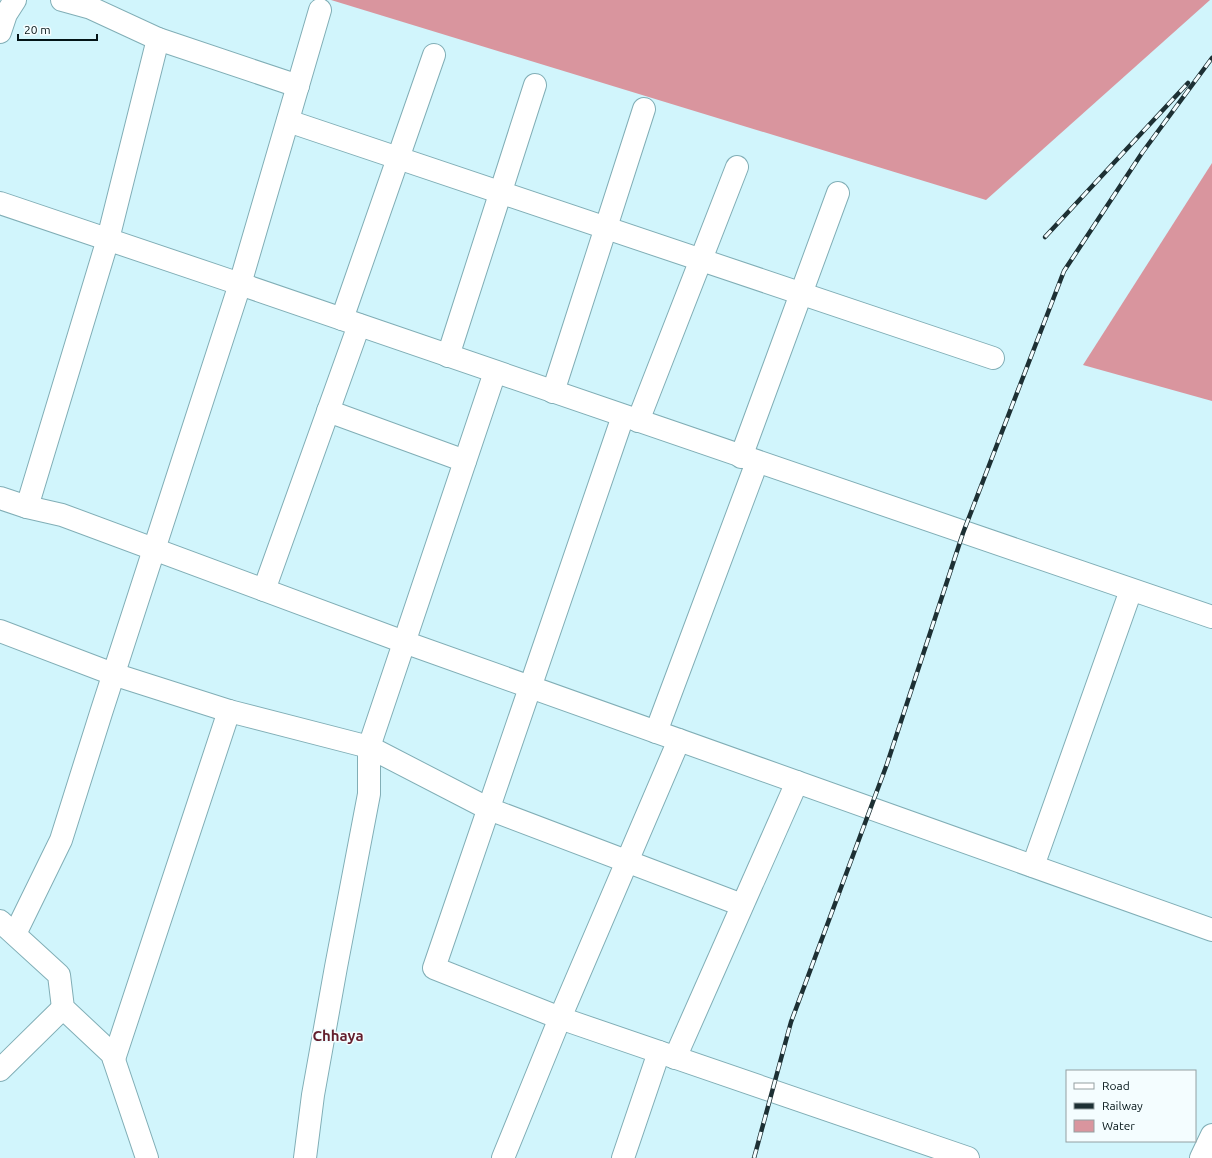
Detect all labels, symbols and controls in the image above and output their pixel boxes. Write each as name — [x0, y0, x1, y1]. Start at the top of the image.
scale bar — [18, 16, 97, 42]
text: 20 m — [24, 23, 51, 36]
district label: Chhaya — [312, 1027, 364, 1044]
legend — [1066, 1070, 1196, 1142]
text: Road — [1102, 1079, 1130, 1092]
text: Railway — [1102, 1099, 1143, 1112]
text: Water — [1102, 1119, 1135, 1132]

